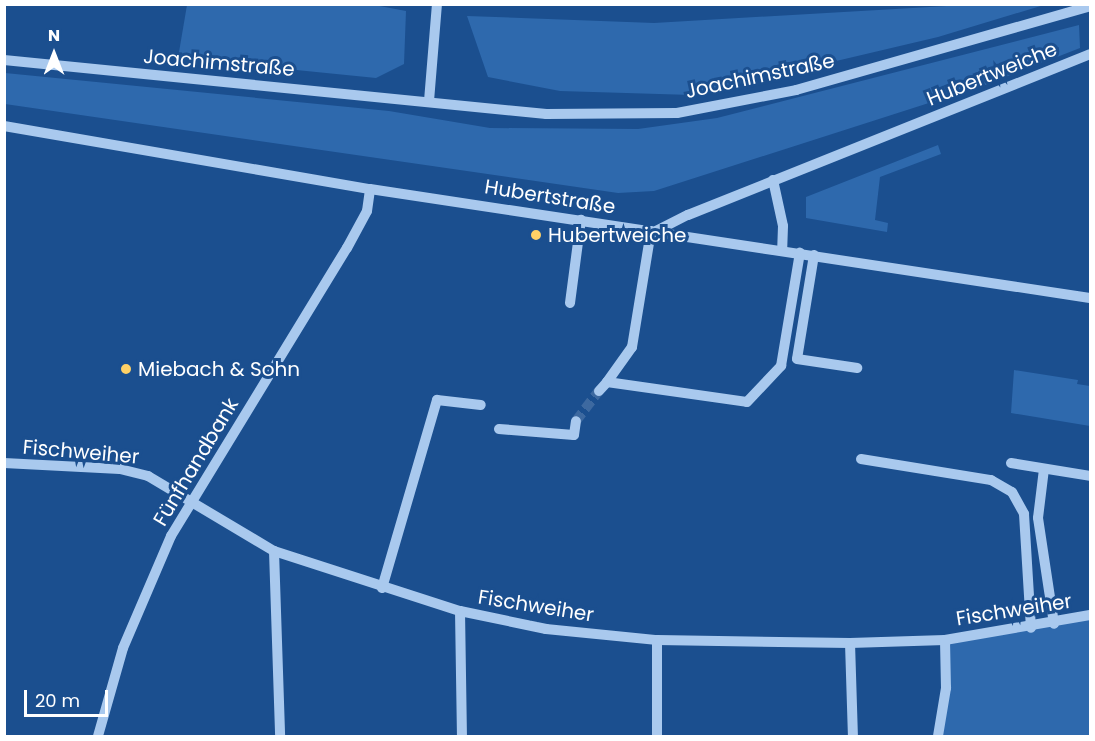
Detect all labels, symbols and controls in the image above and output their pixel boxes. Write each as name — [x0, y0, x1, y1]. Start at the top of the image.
north arrow — [24, 24, 84, 84]
text: N — [48, 24, 60, 47]
street label: Hubertweiche — [923, 37, 1061, 111]
street label: Joachimstraße — [142, 44, 296, 82]
street label: Joachimstraße — [683, 48, 837, 104]
street label: Hubertstraße — [483, 175, 617, 219]
place label: Hubertweiche — [548, 223, 686, 247]
marker: Hubertweiche — [529, 228, 543, 242]
place label: Miebach & Sohn — [138, 357, 300, 381]
marker: Miebach & Sohn — [119, 362, 133, 376]
street label: Fünfhandbank — [148, 394, 244, 530]
street label: Fischweiher — [22, 435, 140, 469]
street label: Fischweiher — [476, 585, 596, 627]
street label: Fischweiher — [954, 589, 1074, 631]
scale bar — [27, 678, 111, 716]
text: 20 m — [35, 688, 80, 713]

